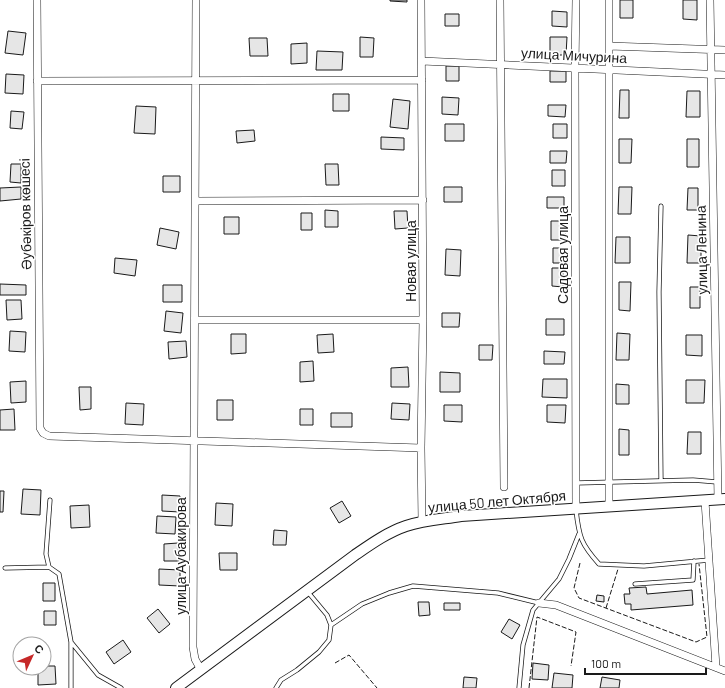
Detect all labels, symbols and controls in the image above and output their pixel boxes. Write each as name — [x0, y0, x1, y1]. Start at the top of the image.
street label: улица Мичурина — [521, 44, 628, 66]
street label: Әубәкіров көшесі — [16, 158, 34, 270]
street label: улица Ленина — [692, 205, 710, 295]
street label: Садовая улица — [554, 206, 571, 304]
street label: Новая улица — [402, 220, 419, 302]
street label: улица 50 лет Октября — [427, 487, 567, 515]
street label: улица Аубакирова — [172, 497, 189, 615]
north arrow — [12, 636, 52, 676]
text: С — [32, 641, 47, 656]
scale bar — [585, 650, 706, 676]
text: 100 m — [591, 656, 621, 670]

